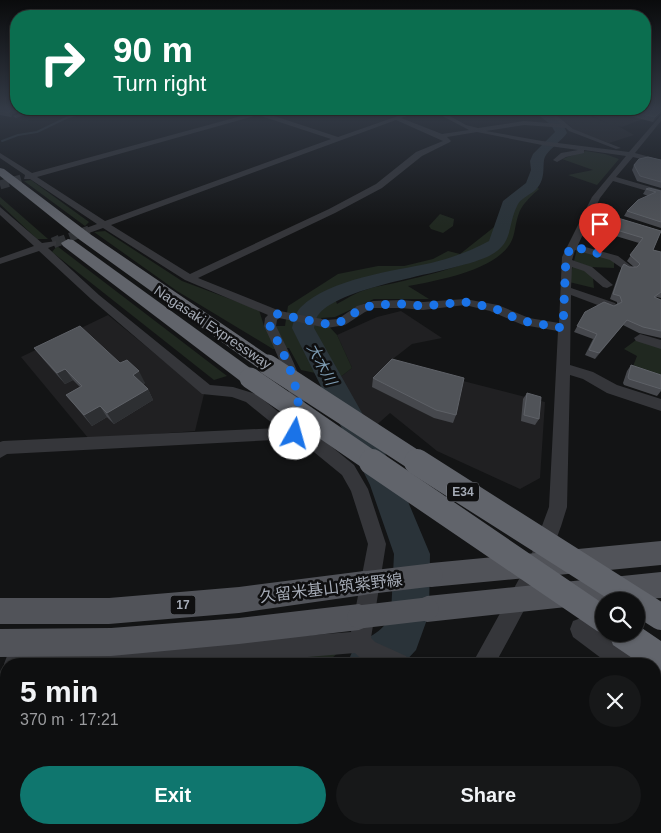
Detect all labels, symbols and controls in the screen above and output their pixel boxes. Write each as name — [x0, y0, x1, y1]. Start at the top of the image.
icon: right — [30, 30, 95, 95]
text: 90 m — [113, 30, 193, 69]
text: Turn right — [113, 71, 206, 96]
pin — [579, 203, 621, 254]
icon: arrive — [586, 210, 614, 238]
street label: Nagasaki Expressway — [151, 282, 275, 372]
water label: 大木川 — [304, 340, 341, 390]
position arrow — [268, 407, 320, 459]
road number: E34 — [447, 482, 479, 502]
street label: 久留米基山筑紫野線 — [258, 571, 404, 605]
map controls — [595, 592, 645, 642]
button: search — [595, 592, 645, 642]
road number: 17 — [170, 596, 196, 614]
text: 5 min — [20, 675, 98, 708]
button: close — [589, 675, 641, 727]
text: 370 m · 17:21 — [20, 711, 119, 728]
button: Exit — [20, 766, 326, 824]
button: Share — [336, 766, 641, 824]

